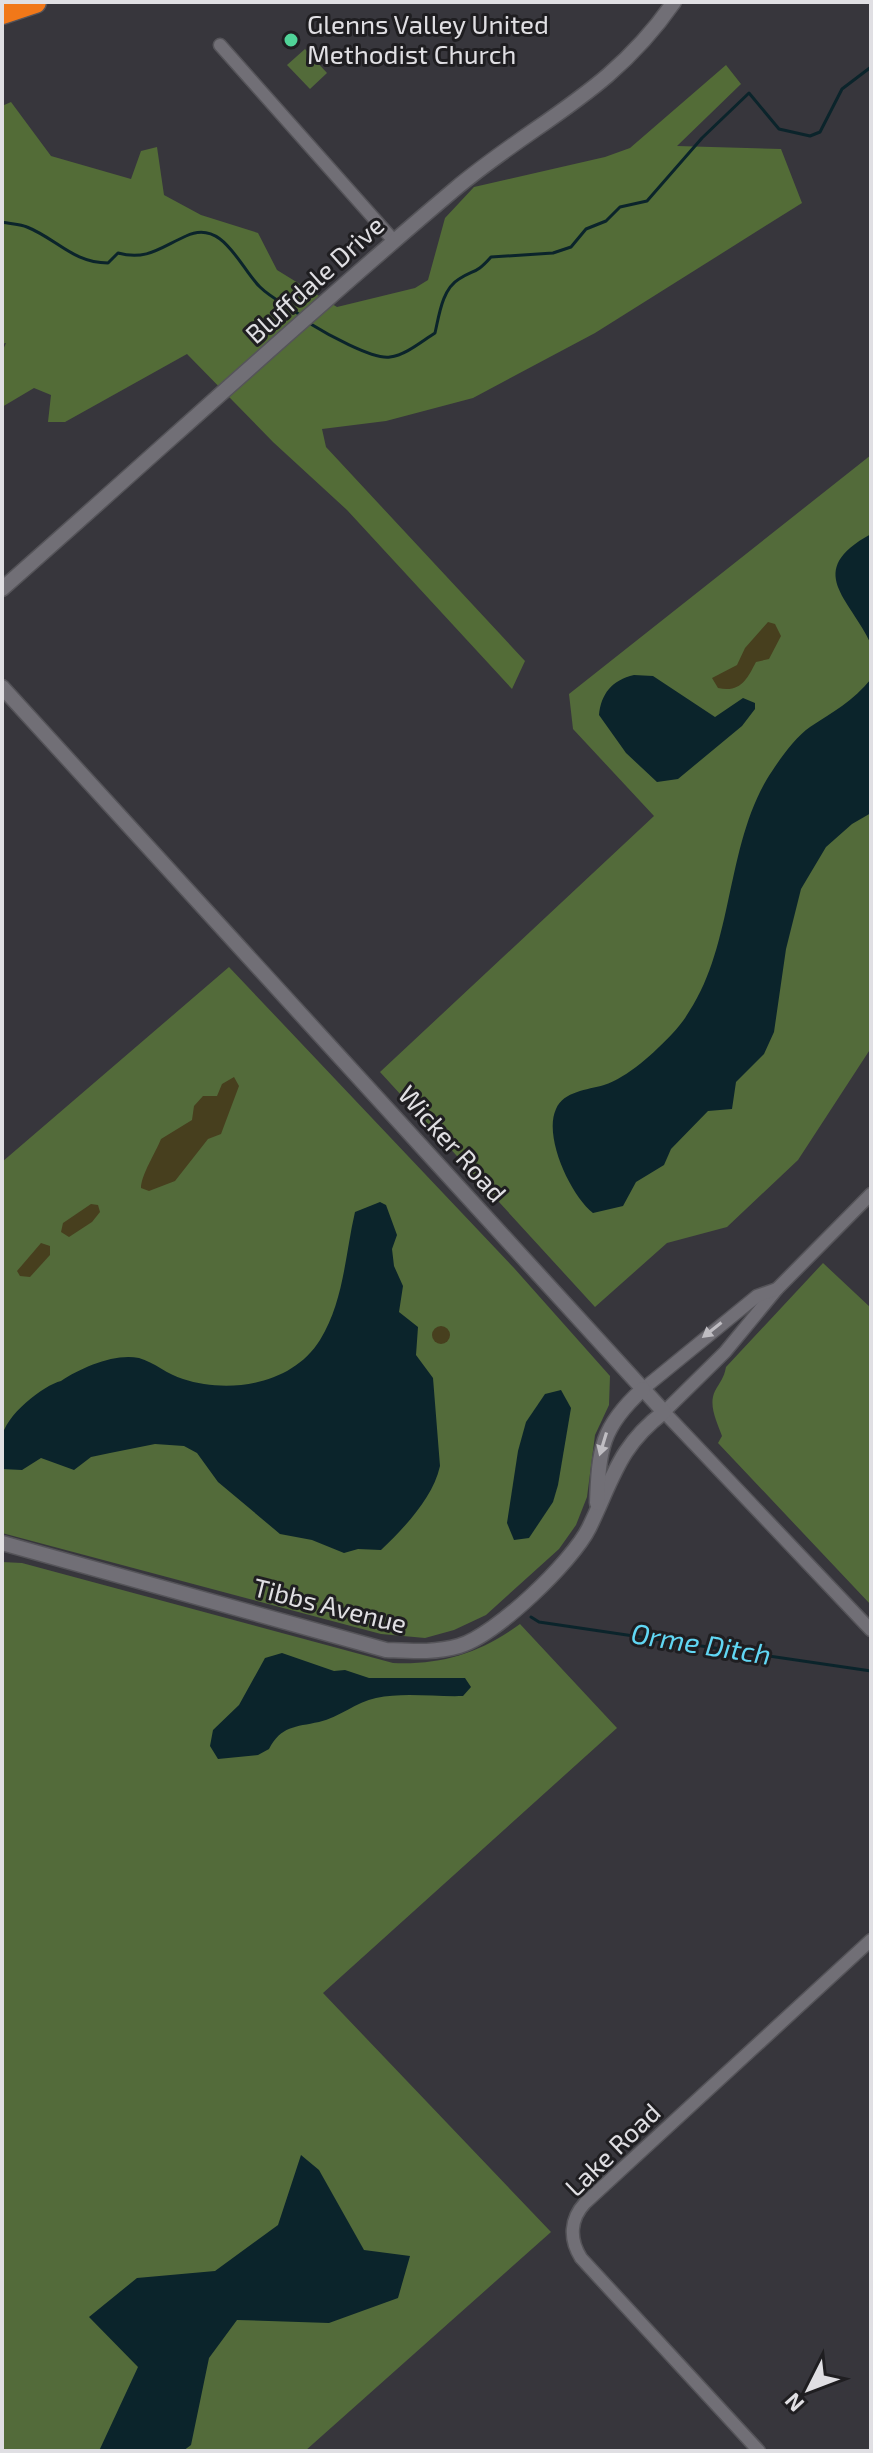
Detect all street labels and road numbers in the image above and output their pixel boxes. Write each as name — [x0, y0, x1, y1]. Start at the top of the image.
street label: Bluffdale Drive — [238, 209, 390, 349]
street label: Wicker Road — [393, 1078, 514, 1208]
street label: Tibbs Avenue — [251, 1571, 410, 1639]
street label: Lake Road — [558, 2096, 666, 2202]

